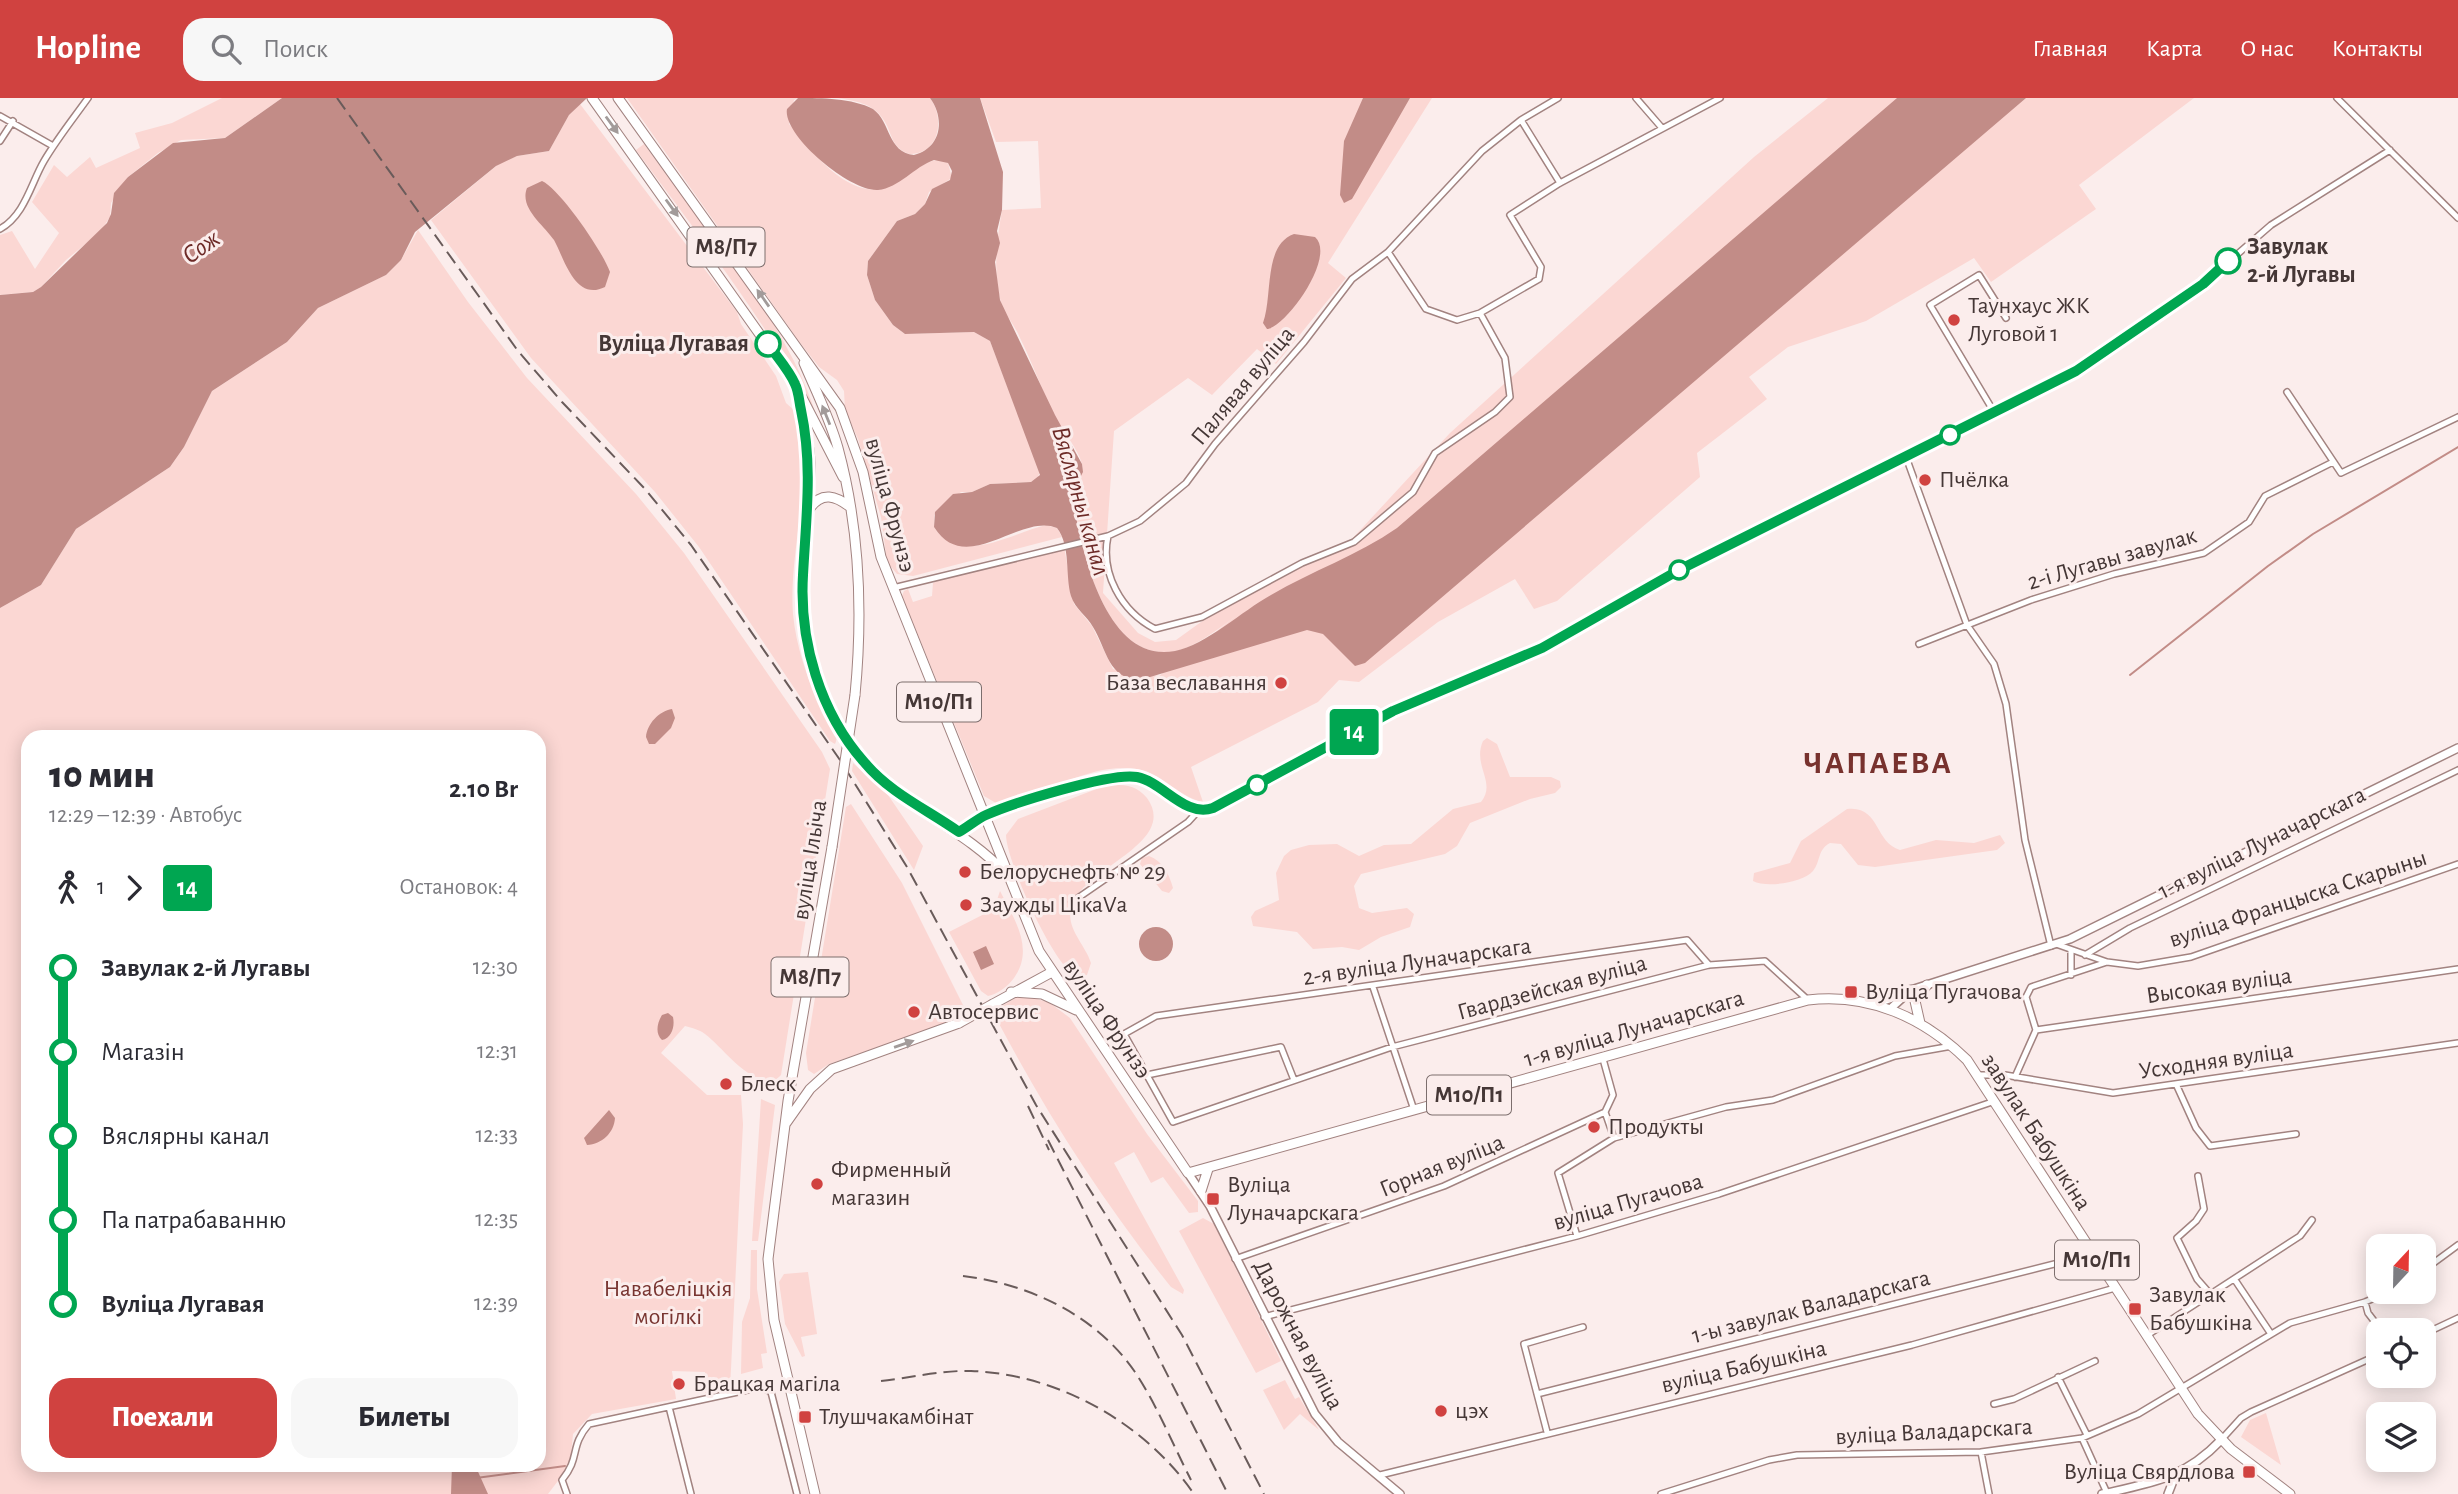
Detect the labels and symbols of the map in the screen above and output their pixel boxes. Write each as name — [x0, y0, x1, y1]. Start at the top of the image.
one-way arrow — [605, 116, 619, 134]
one-way arrow — [665, 199, 679, 217]
water label: Сож — [177, 225, 225, 269]
road number: М8/П7 — [688, 228, 764, 266]
place label: Завулак 2-й Лугавы — [2247, 235, 2356, 287]
marker: Завулак 2-й Лугавы — [2215, 248, 2241, 274]
one-way arrow — [756, 289, 770, 307]
place label: Таунхаус ЖК Луговой 1 — [1968, 294, 2090, 346]
marker: Таунхаус ЖК Луговой 1 — [1946, 312, 1962, 328]
street label: Палявая вуліца — [1187, 322, 1299, 450]
marker: Вуліца Лугавая — [755, 331, 781, 357]
place label: Вуліца Лугавая — [598, 332, 749, 356]
one-way arrow — [821, 404, 832, 425]
water label: Вяслярны канал — [1047, 423, 1115, 579]
unlabelled marker — [1940, 425, 1960, 445]
street label: вуліца Фрунзэ — [861, 435, 919, 575]
place label: Пчёлка — [1939, 468, 2009, 492]
marker: Пчёлка — [1917, 472, 1933, 488]
street label: 2-і Лугавы завулак — [2025, 523, 2199, 595]
unlabelled marker — [1669, 560, 1689, 580]
place label: База веславання — [1106, 671, 1267, 695]
marker: База веславання — [1273, 675, 1289, 691]
road number: М10/П1 — [897, 682, 981, 722]
line badge: 14 — [1322, 709, 1386, 755]
district label: ЧАПАЕВА — [1803, 747, 1953, 779]
unlabelled marker — [1247, 775, 1267, 795]
street label: 1-я вуліца Луначарскага — [2154, 782, 2370, 904]
street label: вуліца Ільіча — [789, 798, 831, 922]
street label: вуліца Францыска Скарыны — [2166, 846, 2430, 952]
place label: Белоруснефть № 29 — [979, 860, 1166, 884]
marker: Белоруснефть № 29 — [957, 864, 973, 880]
place label: Заужды ЦікаVа — [980, 893, 1127, 917]
marker: Заужды ЦікаVа — [958, 897, 974, 913]
street label: 2-я вуліца Луначарскага — [1301, 934, 1533, 990]
street label: Гвардзейская вуліца — [1455, 951, 1649, 1025]
street label: вуліца Фрунзэ — [1058, 955, 1156, 1083]
road number: М8/П7 — [772, 958, 848, 996]
street label: Высокая вуліца — [2145, 964, 2293, 1008]
place label: Вуліца Пугачова — [1865, 980, 2022, 1004]
marker: Вуліца Пугачова — [1843, 984, 1859, 1000]
street label: 1-я вуліца Луначарскага — [1521, 986, 1747, 1072]
place label: Автосервис — [928, 1000, 1039, 1024]
marker: Автосервис — [906, 1004, 922, 1020]
one-way arrow — [893, 1038, 914, 1049]
street label: Усходняя вуліца — [2137, 1038, 2295, 1084]
street label: завулак Бабушкіна — [1977, 1049, 2096, 1215]
place label: Блеск — [740, 1072, 796, 1096]
marker: Блеск — [718, 1076, 734, 1092]
road number: М10/П1 — [1427, 1076, 1511, 1114]
place label: Продукты — [1608, 1115, 1704, 1139]
marker: Продукты — [1586, 1119, 1602, 1135]
street label: Горная вуліца — [1376, 1130, 1508, 1202]
place label: Фирменный магазин — [831, 1158, 952, 1210]
street label: вуліца Пугачова — [1550, 1169, 1706, 1235]
place label: Вуліца Луначарскага — [1227, 1173, 1359, 1225]
marker: Фирменный магазин — [809, 1176, 825, 1192]
marker: Вуліца Луначарскага — [1205, 1191, 1221, 1207]
north arrow — [2366, 1234, 2436, 1304]
road number: М10/П1 — [2055, 1240, 2139, 1280]
street label: Дарожная вуліца — [1249, 1256, 1347, 1414]
street label: 1-ы завулак Валадарскага — [1690, 1266, 1933, 1348]
park label: Навабеліцкія могілкі — [603, 1277, 733, 1329]
place label: Завулак Бабушкіна — [2149, 1283, 2252, 1335]
marker: Завулак Бабушкіна — [2127, 1301, 2143, 1317]
street label: вуліца Бабушкіна — [1659, 1336, 1829, 1398]
place label: Брацкая магіла — [693, 1372, 841, 1396]
marker: Брацкая магіла — [671, 1376, 687, 1392]
place label: цэх — [1455, 1399, 1489, 1423]
marker: цэх — [1433, 1403, 1449, 1419]
place label: Тлушчакамбінат — [819, 1405, 974, 1429]
marker: Тлушчакамбінат — [797, 1409, 813, 1425]
street label: вуліца Валадарскага — [1835, 1415, 2033, 1449]
place label: Вуліца Свярдлова — [2063, 1460, 2235, 1484]
marker: Вуліца Свярдлова — [2241, 1464, 2257, 1480]

